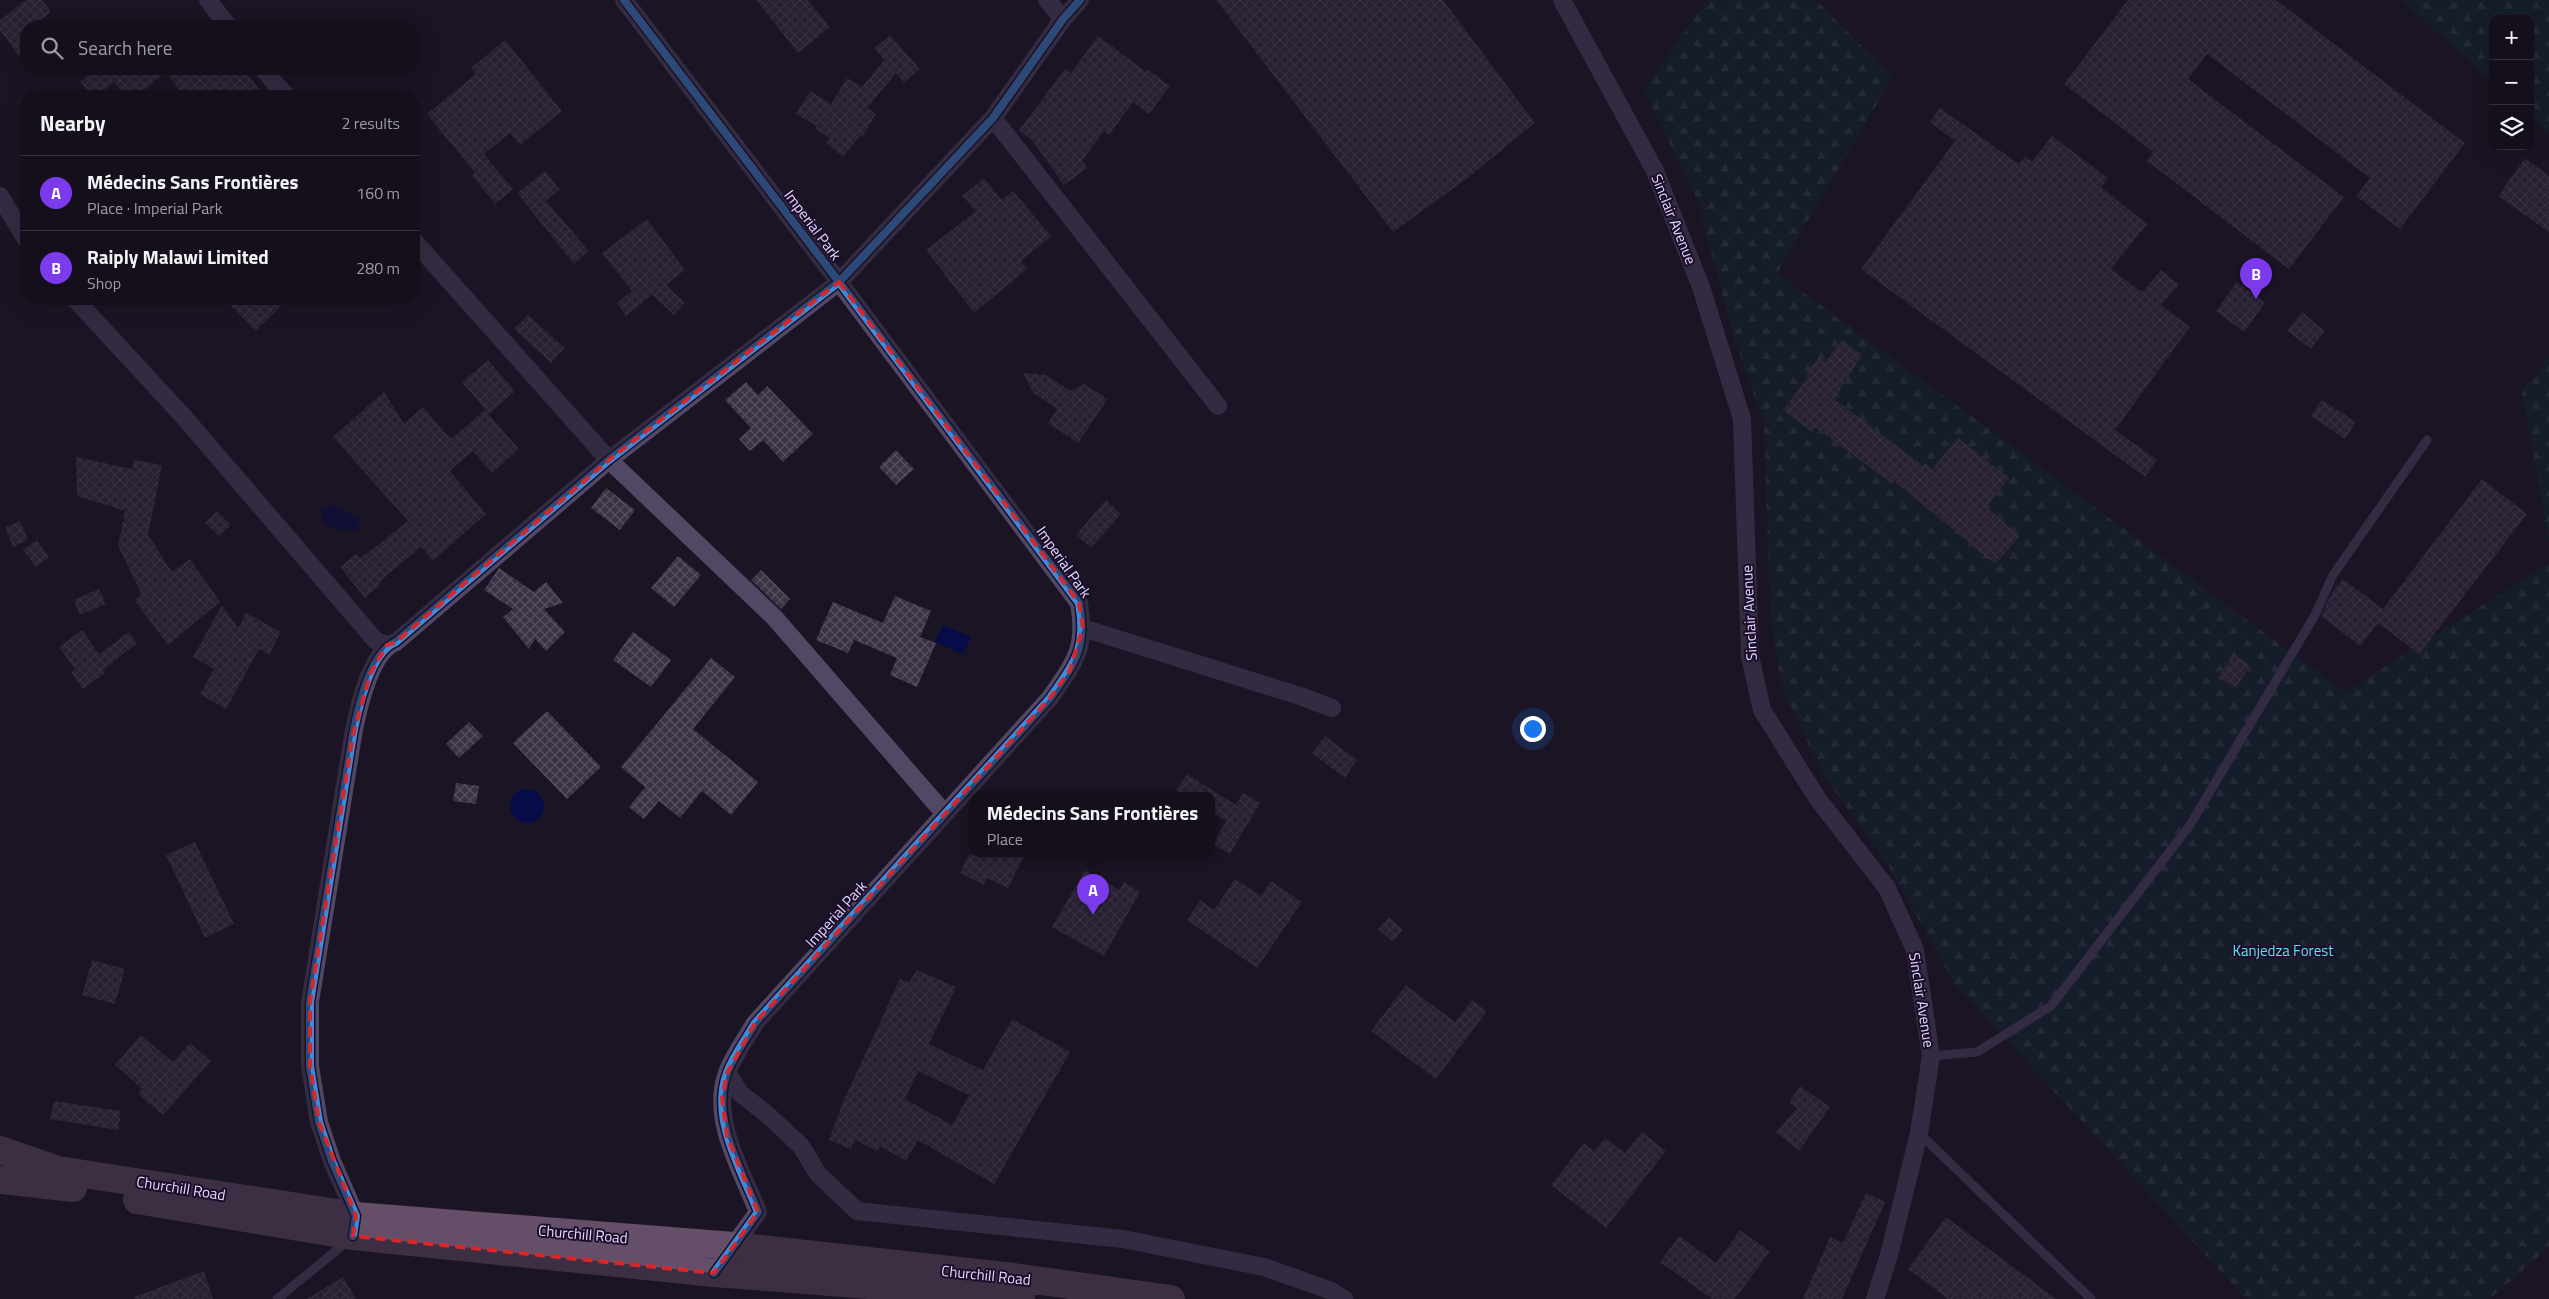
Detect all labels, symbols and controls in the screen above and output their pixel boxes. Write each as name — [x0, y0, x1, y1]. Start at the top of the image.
map controls — [2489, 15, 2534, 150]
button: + — [2489, 15, 2534, 60]
search box — [20, 20, 420, 75]
text: Search here — [78, 33, 172, 62]
icon: search — [38, 34, 66, 62]
button: − — [2489, 60, 2534, 105]
button: layers — [2489, 105, 2534, 150]
text: Nearby — [40, 107, 105, 139]
text: 2 results — [341, 111, 400, 135]
text: Médecins Sans Frontières — [87, 167, 298, 196]
street label: Sinclair Avenue — [1645, 170, 1703, 268]
text: A — [51, 181, 61, 205]
text: 160 m — [356, 181, 400, 205]
street label: Imperial Park — [779, 185, 847, 265]
text: Place · Imperial Park — [87, 196, 222, 220]
text: Raiply Malawi Limited — [87, 242, 269, 271]
text: B — [51, 256, 61, 280]
text: 280 m — [356, 256, 400, 280]
pin: B — [2240, 258, 2272, 299]
text: Shop — [87, 271, 121, 295]
street label: Imperial Park — [1031, 521, 1097, 603]
street label: Sinclair Avenue — [1735, 565, 1763, 661]
your location — [1520, 716, 1546, 742]
popup — [970, 792, 1215, 857]
text: Médecins Sans Frontières — [987, 798, 1198, 827]
text: Place — [987, 827, 1023, 851]
pin: A — [1077, 874, 1109, 915]
street label: Imperial Park — [800, 875, 872, 953]
park label: Kanjedza Forest — [2233, 939, 2334, 962]
street label: Sinclair Avenue — [1903, 951, 1941, 1049]
street label: Churchill Road — [135, 1170, 227, 1206]
street label: Churchill Road — [537, 1219, 629, 1249]
street label: Churchill Road — [940, 1259, 1032, 1291]

